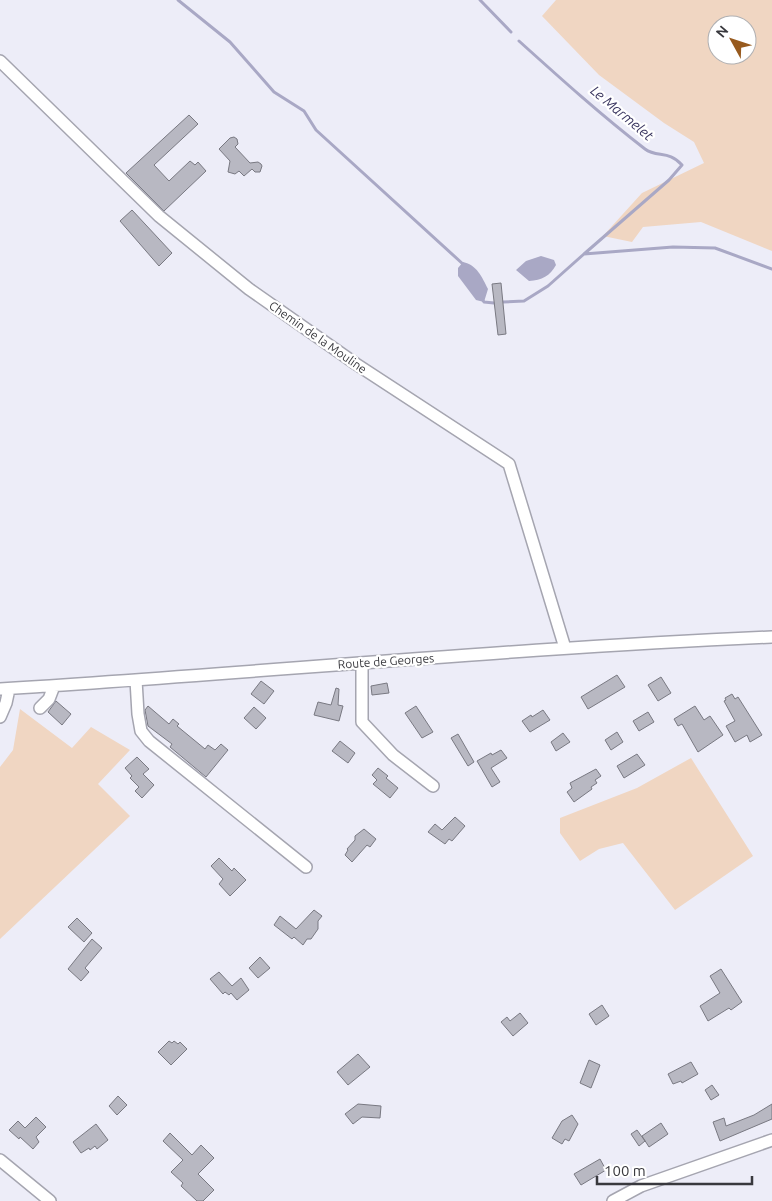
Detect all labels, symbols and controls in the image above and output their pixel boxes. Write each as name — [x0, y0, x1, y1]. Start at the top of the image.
north arrow — [707, 15, 757, 65]
text: N — [713, 22, 732, 41]
water label: Le Marmelet — [588, 82, 657, 144]
street label: Chemin de la Mouline — [267, 298, 369, 376]
street label: Route de Georges — [337, 651, 435, 671]
scale bar — [597, 1154, 752, 1186]
text: 100 m — [604, 1162, 646, 1179]

